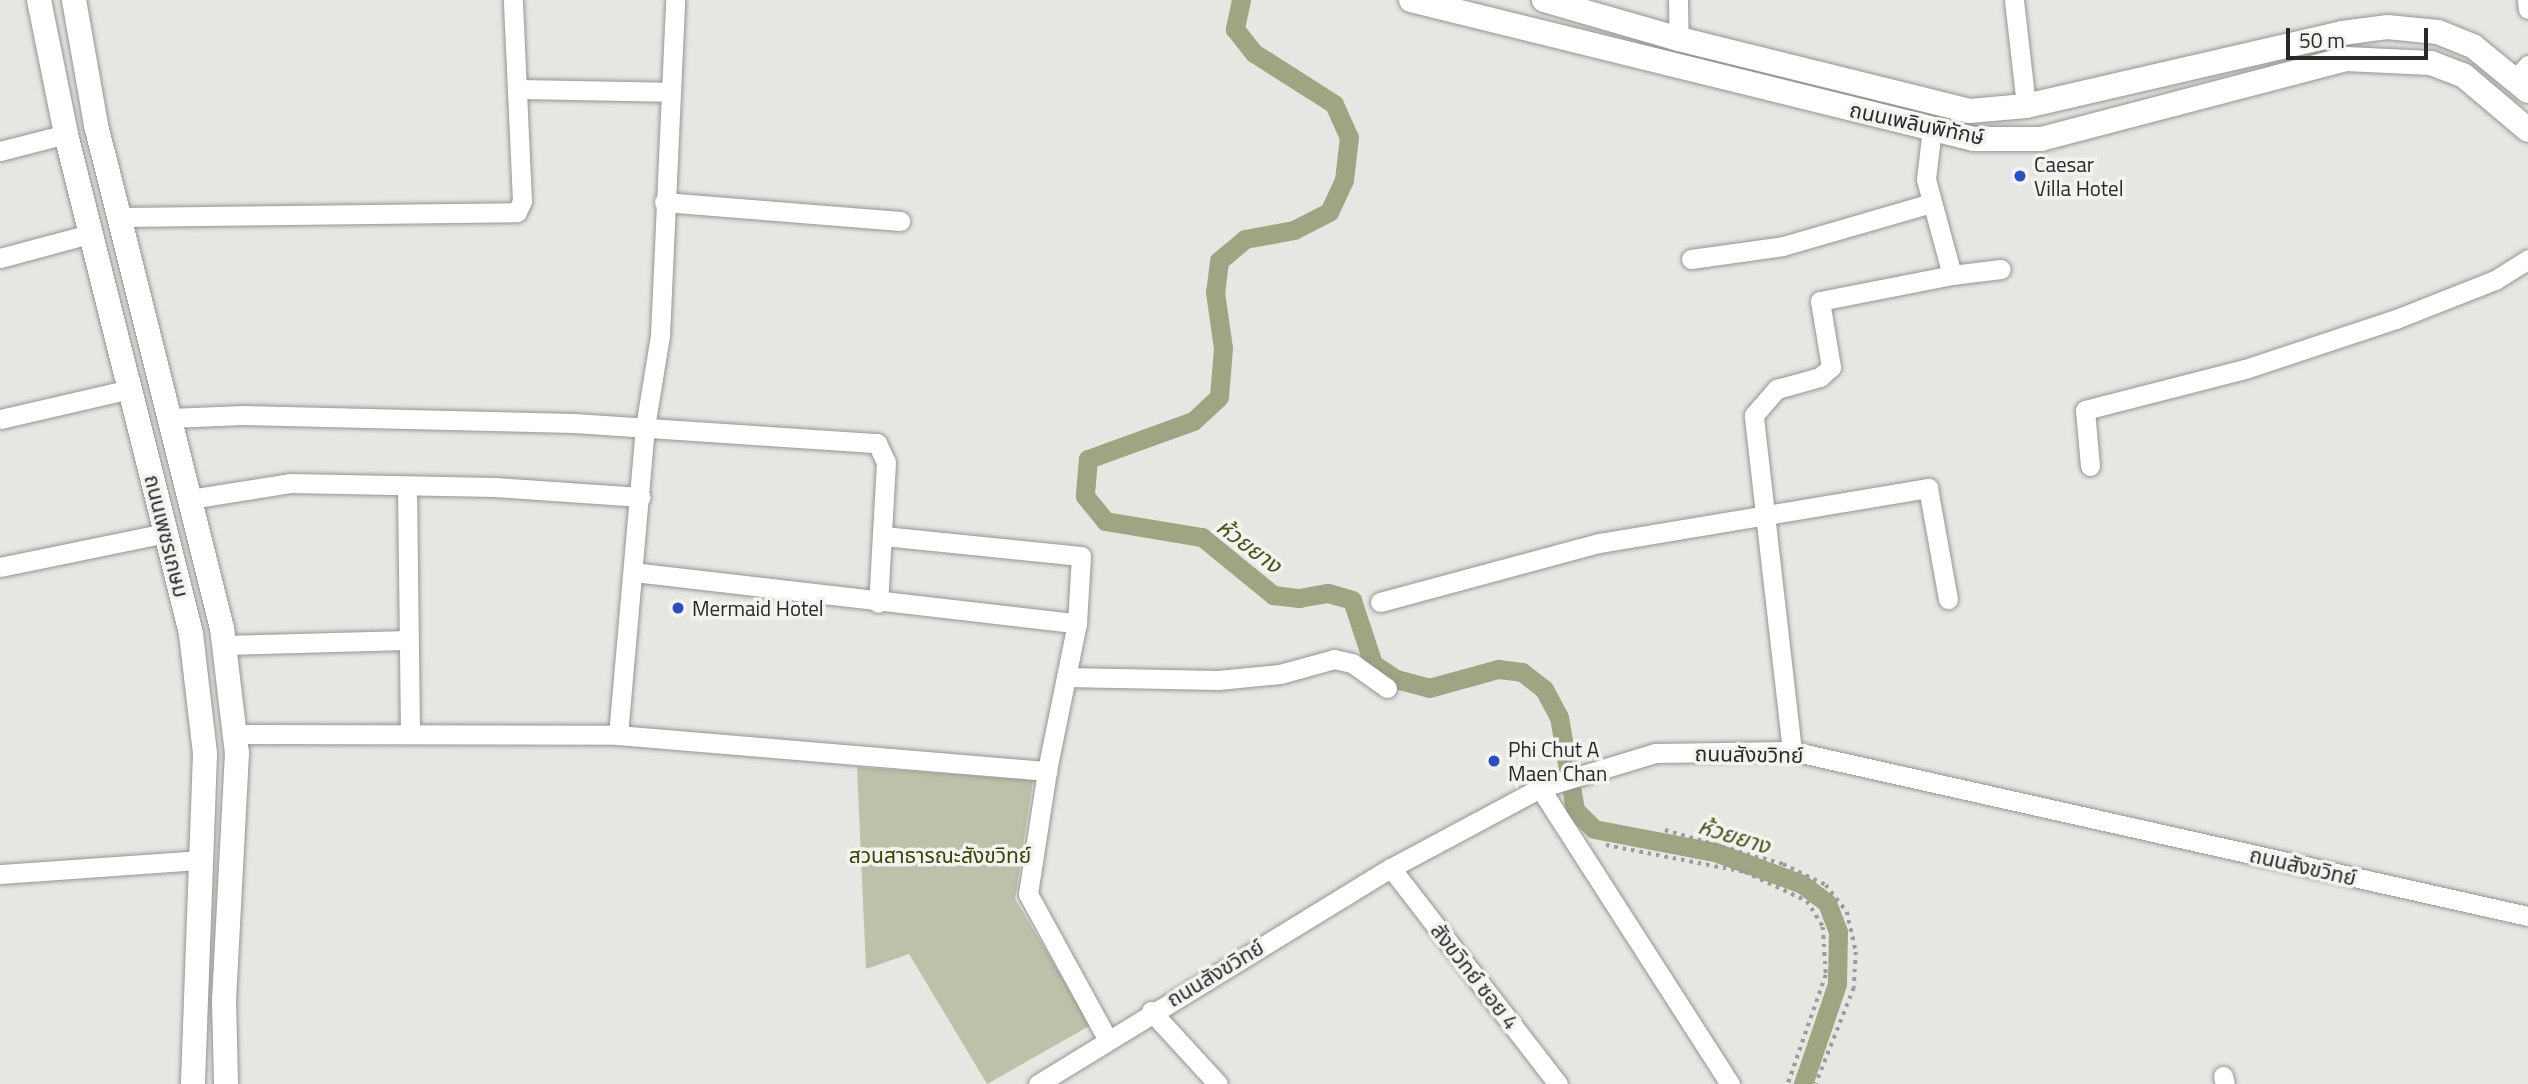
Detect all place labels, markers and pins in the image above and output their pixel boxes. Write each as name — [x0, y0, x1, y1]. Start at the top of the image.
place label: Caesar Villa Hotel — [2034, 151, 2124, 201]
marker: Caesar Villa Hotel — [2012, 168, 2028, 184]
place label: Mermaid Hotel — [692, 595, 824, 621]
marker: Mermaid Hotel — [670, 600, 686, 616]
place label: Phi Chut A Maen Chan — [1508, 736, 1607, 786]
marker: Phi Chut A Maen Chan — [1486, 753, 1502, 769]

